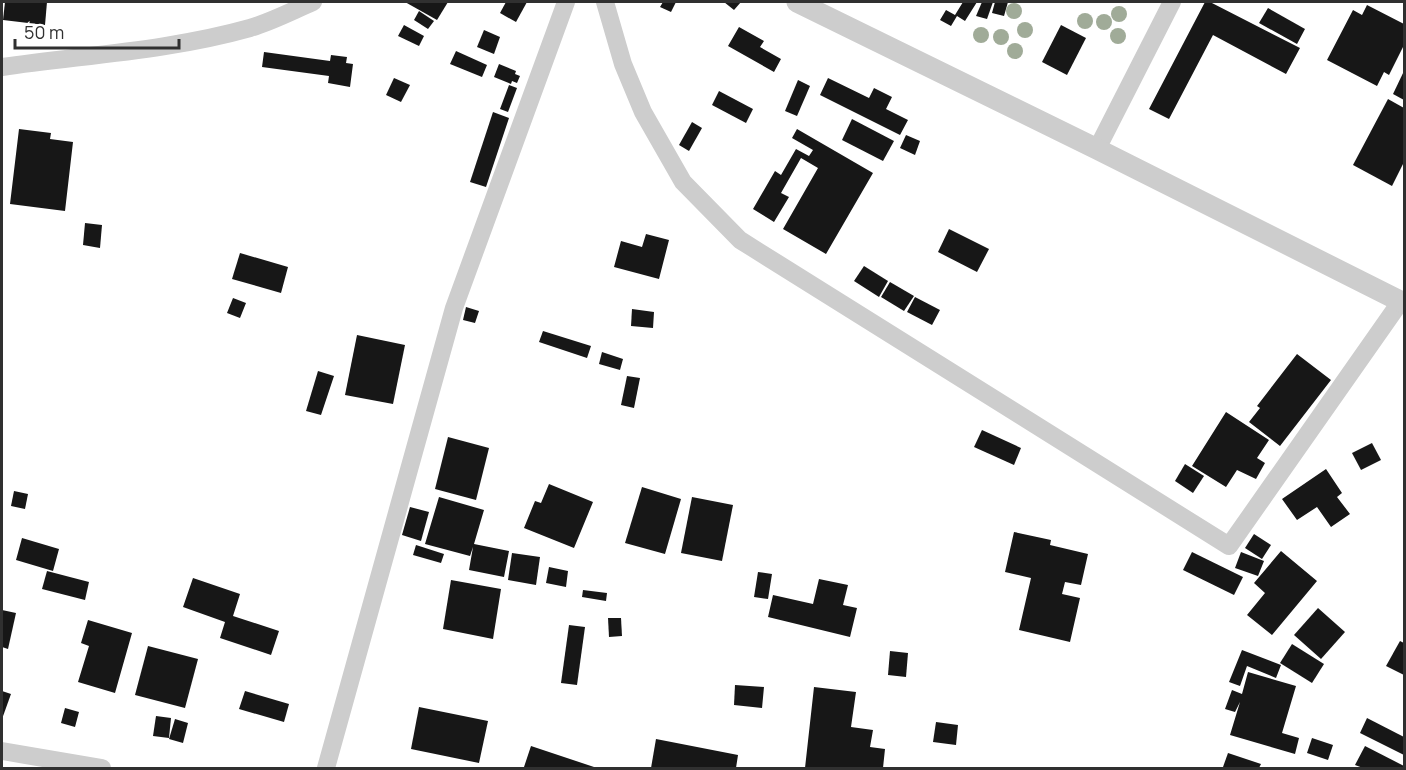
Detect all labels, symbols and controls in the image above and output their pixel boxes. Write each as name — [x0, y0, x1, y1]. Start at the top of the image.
scale bar — [15, 12, 178, 50]
text: 50 m — [24, 20, 64, 44]

